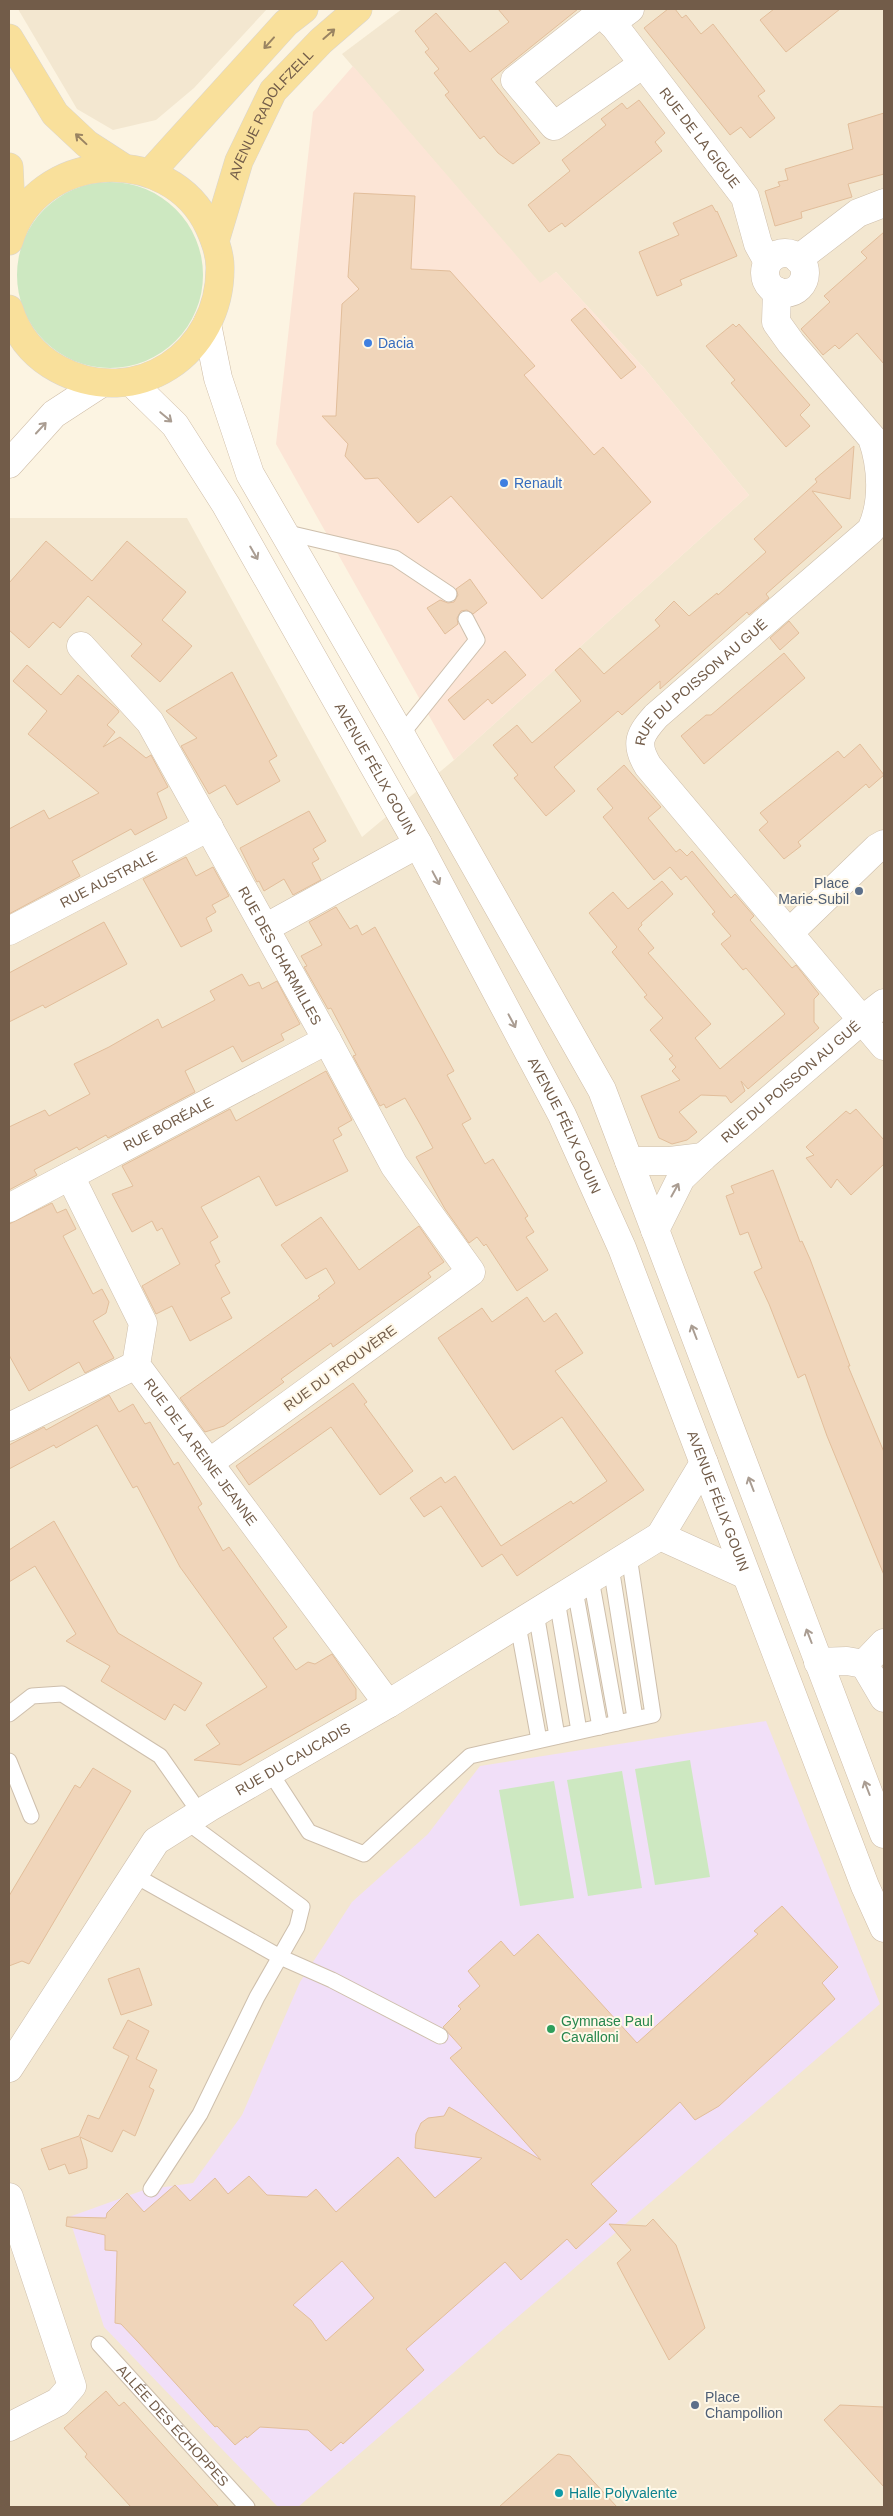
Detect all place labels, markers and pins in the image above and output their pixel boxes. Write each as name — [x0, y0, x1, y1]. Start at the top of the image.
place label: Dacia — [378, 335, 414, 351]
marker: Dacia — [362, 337, 374, 349]
place label: Renault — [514, 475, 562, 491]
marker: Renault — [498, 477, 510, 489]
place label: Place Marie-Subil — [778, 875, 849, 907]
marker: Place Marie-Subil — [853, 885, 865, 897]
place label: Gymnase Paul Cavalloni — [561, 2013, 653, 2045]
marker: Gymnase Paul Cavalloni — [545, 2023, 557, 2035]
place label: Place Champollion — [705, 2389, 783, 2421]
marker: Place Champollion — [689, 2399, 701, 2411]
place label: Halle Polyvalente — [569, 2485, 677, 2501]
marker: Halle Polyvalente — [553, 2487, 565, 2499]

